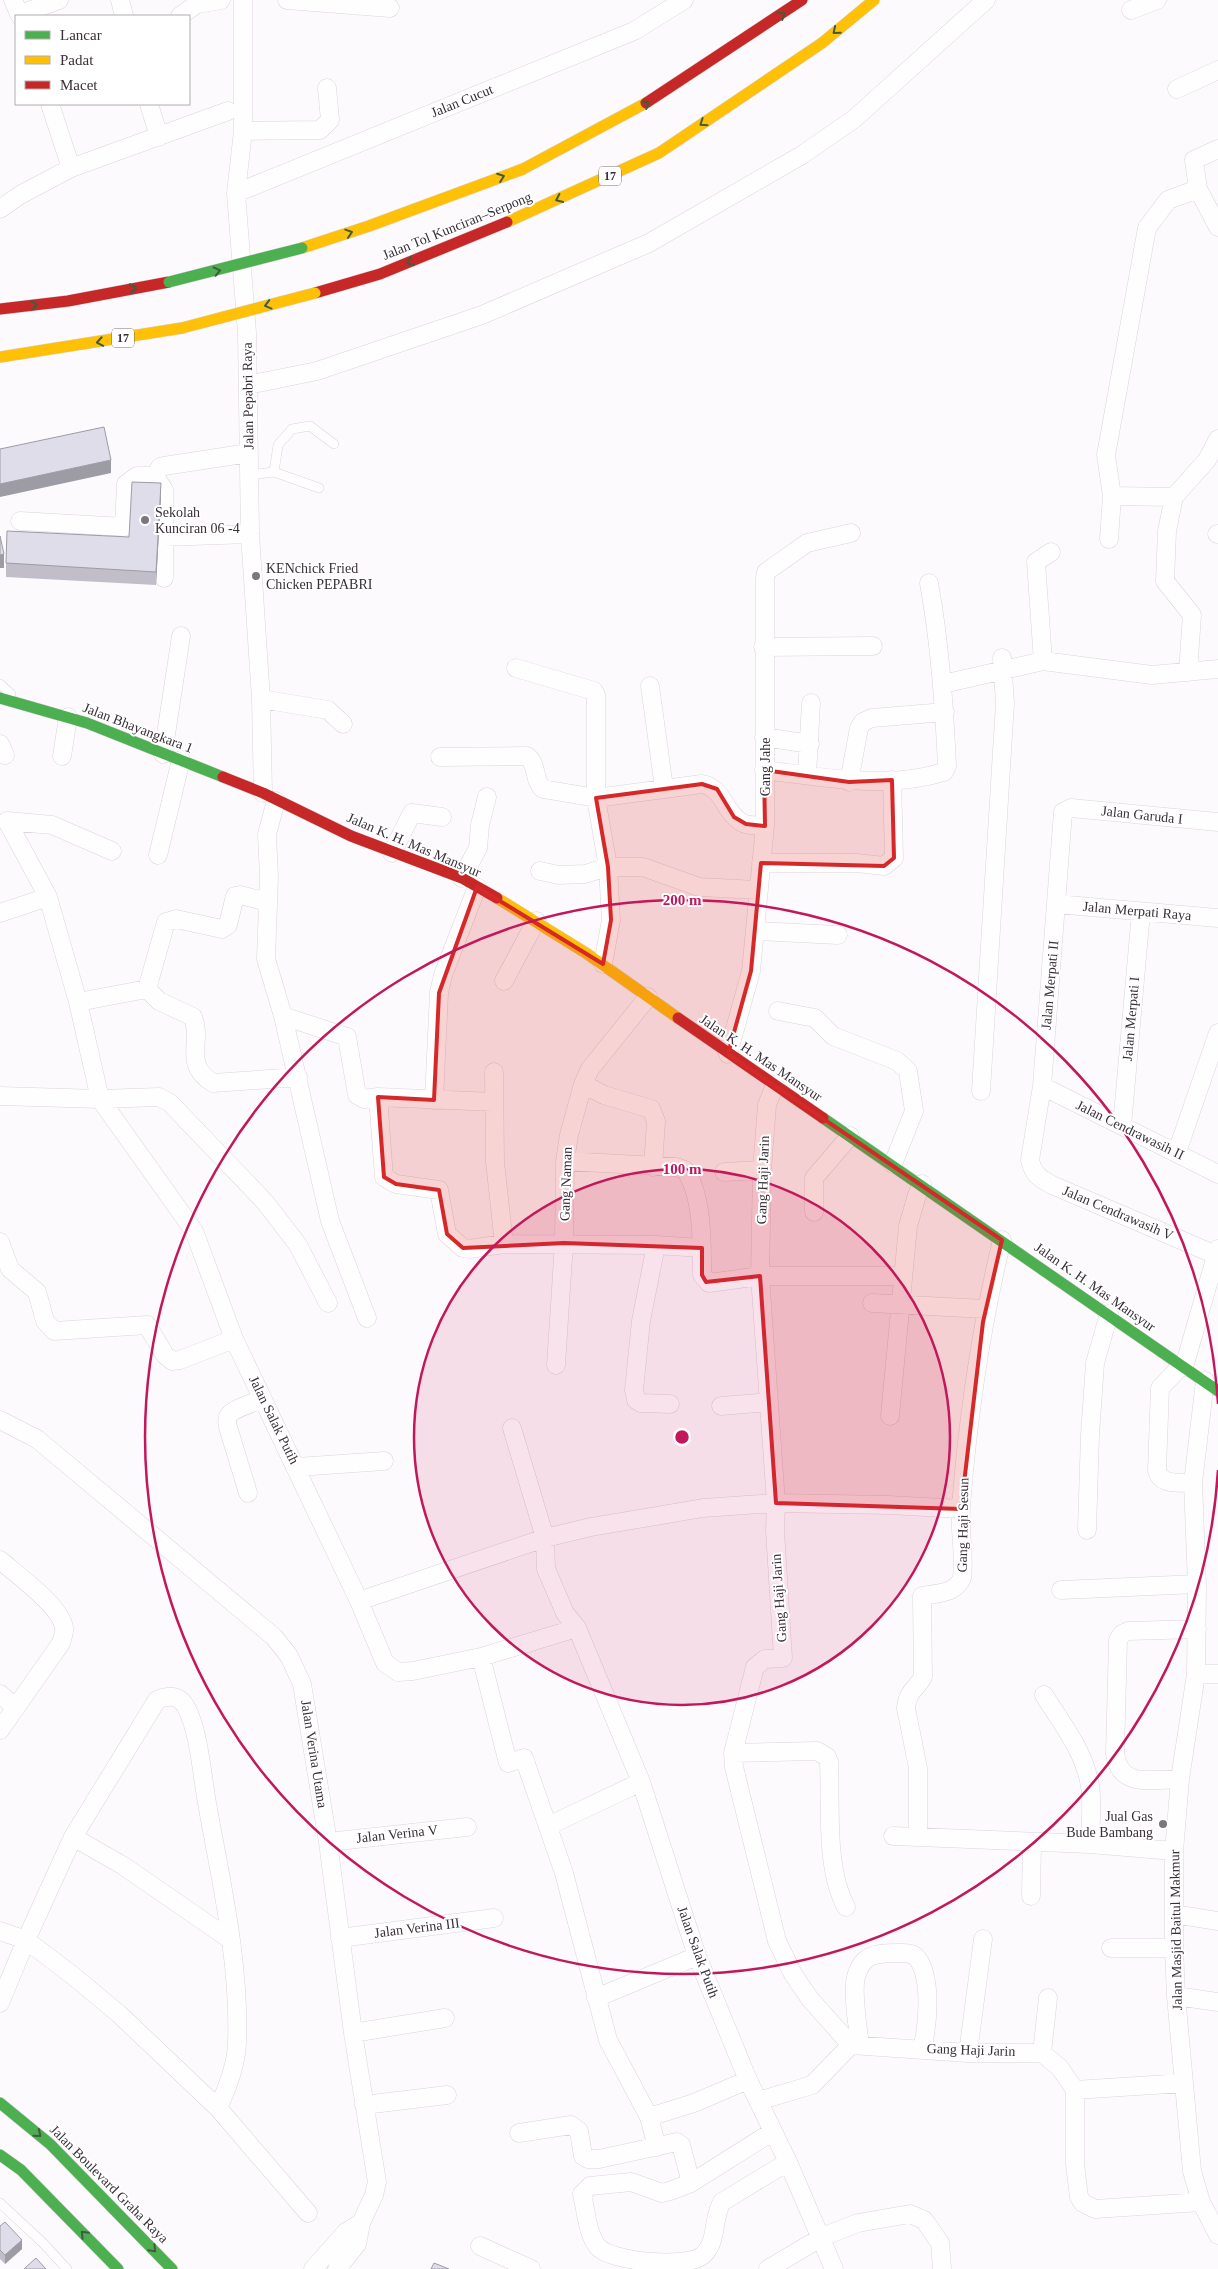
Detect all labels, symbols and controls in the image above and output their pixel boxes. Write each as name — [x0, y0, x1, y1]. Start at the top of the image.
one-way arrow — [777, 11, 786, 21]
legend — [15, 15, 190, 105]
one-way arrow — [833, 26, 842, 35]
text: Lancar — [60, 27, 102, 43]
text: Padat — [60, 52, 94, 68]
text: Macet — [60, 77, 98, 93]
street label: Jalan Cucut — [429, 82, 495, 120]
one-way arrow — [641, 100, 650, 110]
one-way arrow — [699, 117, 708, 127]
road number: 17 — [599, 167, 621, 186]
one-way arrow — [496, 173, 505, 183]
street label: Jalan Tol Kunciran–Serpong — [380, 189, 534, 263]
one-way arrow — [555, 193, 564, 203]
one-way arrow — [344, 229, 352, 239]
one-way arrow — [406, 256, 415, 266]
one-way arrow — [212, 266, 221, 277]
one-way arrow — [128, 284, 137, 294]
one-way arrow — [30, 300, 38, 311]
one-way arrow — [265, 300, 273, 310]
road number: 17 — [112, 328, 134, 348]
one-way arrow — [96, 337, 104, 347]
street label: Jalan Pepabri Raya — [240, 341, 256, 450]
place label: Sekolah Kunciran 06 -4 — [155, 505, 240, 536]
marker: Sekolah Kunciran 06 -4 — [139, 514, 151, 526]
place label: KENchick Fried Chicken PEPABRI — [266, 561, 373, 592]
marker: KENchick Fried Chicken PEPABRI — [250, 570, 262, 582]
street label: Jalan Bhayangkara 1 — [81, 700, 195, 756]
street label: Gang Jahe — [758, 738, 773, 796]
street label: Jalan Garuda I — [1101, 803, 1184, 827]
street label: Jalan K. H. Mas Mansyur — [345, 810, 483, 880]
text: 200 m — [663, 892, 702, 908]
street label: Jalan Merpati Raya — [1082, 899, 1193, 923]
street label: Jalan Merpati II — [1039, 939, 1061, 1030]
street label: Jalan Merpati I — [1120, 976, 1142, 1062]
street label: Jalan K. H. Mas Mansyur — [697, 1012, 825, 1105]
street label: Jalan Cendrawasih II — [1074, 1097, 1187, 1163]
street label: Gang Haji Jarin — [754, 1135, 772, 1225]
street label: Gang Naman — [557, 1147, 575, 1221]
text: 100 m — [663, 1161, 702, 1177]
street label: Jalan Cendrawasih V — [1060, 1183, 1176, 1243]
street label: Jalan K. H. Mas Mansyur — [1032, 1240, 1159, 1335]
street label: Jalan Salak Putih — [246, 1373, 302, 1467]
centre of rings — [673, 1428, 691, 1446]
street label: Gang Haji Sesun — [955, 1477, 971, 1573]
street label: Gang Haji Jarin — [768, 1553, 790, 1643]
street label: Jalan Verina Utama — [298, 1699, 330, 1810]
place label: Jual Gas Bude Bambang — [1066, 1809, 1153, 1840]
marker: Jual Gas Bude Bambang — [1157, 1818, 1169, 1830]
street label: Jalan Verina V — [355, 1822, 439, 1846]
street label: Jalan Masjid Baitul Makmur — [1167, 1849, 1185, 2010]
street label: Jalan Salak Putih — [674, 1904, 722, 2000]
street label: Jalan Verina III — [373, 1915, 461, 1941]
street label: Gang Haji Jarin — [926, 2041, 1016, 2059]
street label: Jalan Boulevard Graha Raya — [47, 2122, 172, 2247]
one-way arrow — [32, 2128, 41, 2136]
one-way arrow — [80, 2231, 89, 2240]
one-way arrow — [147, 2243, 156, 2252]

